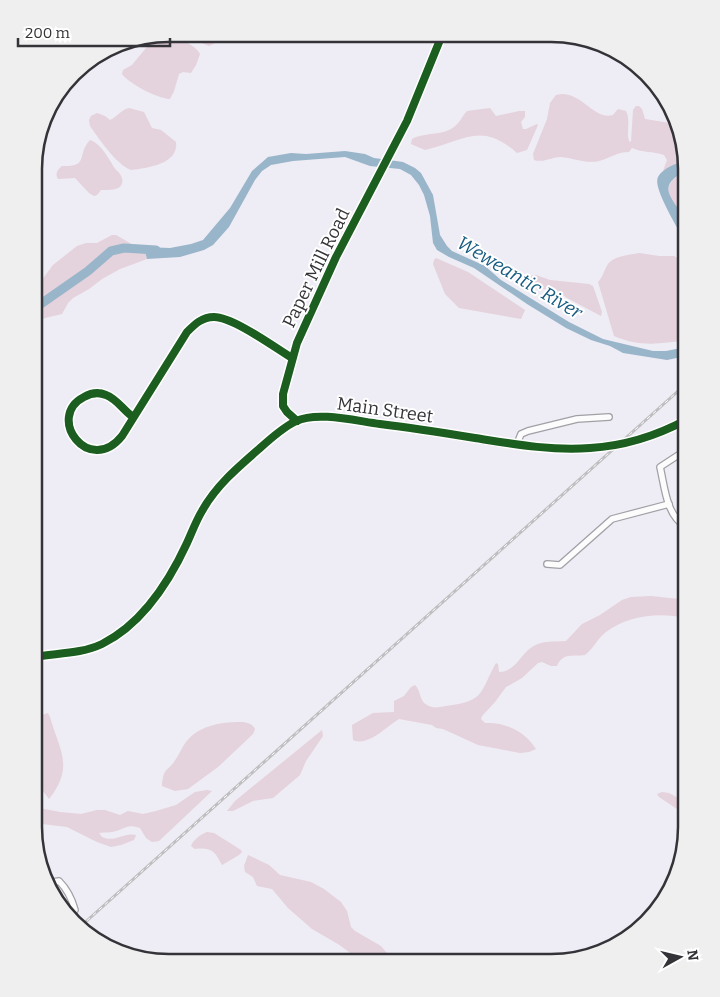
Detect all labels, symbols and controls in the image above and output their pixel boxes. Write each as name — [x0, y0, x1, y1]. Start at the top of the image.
scale bar — [18, 15, 170, 47]
text: 200 m — [25, 24, 70, 42]
street label: Paper Mill Road — [278, 204, 355, 331]
water label: Weweantic River — [453, 231, 588, 324]
street label: Main Street — [336, 392, 435, 428]
north arrow — [655, 932, 705, 982]
text: N — [683, 949, 702, 962]

